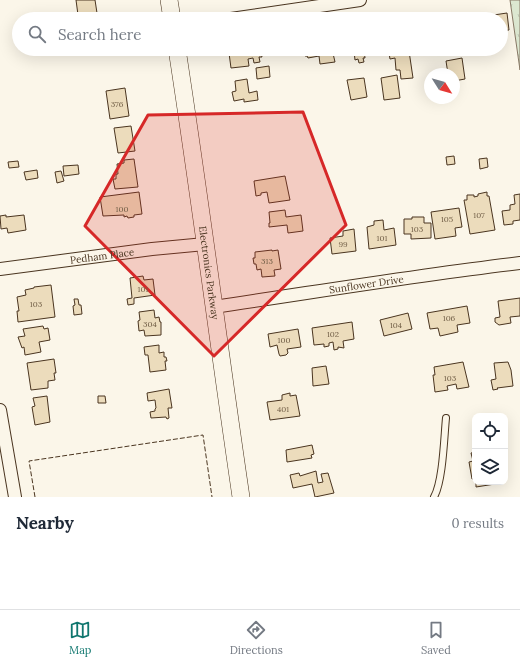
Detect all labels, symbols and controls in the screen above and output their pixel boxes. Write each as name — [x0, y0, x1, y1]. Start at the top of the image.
search box — [12, 12, 508, 56]
icon: search — [26, 23, 48, 45]
text: Search here — [58, 25, 141, 44]
north arrow — [424, 68, 460, 104]
house number: 376 — [111, 99, 124, 109]
house number: 100 — [116, 204, 128, 214]
house number: 107 — [473, 210, 485, 220]
house number: 105 — [441, 214, 453, 224]
house number: 103 — [411, 224, 424, 234]
street label: Electronics Parkway — [196, 225, 222, 321]
house number: 101 — [377, 233, 387, 243]
house number: 99 — [338, 239, 348, 249]
street label: Pedham Place — [69, 245, 136, 266]
house number: 313 — [261, 256, 273, 266]
street label: Sunflower Drive — [328, 272, 405, 296]
house number: 101 — [138, 284, 148, 294]
house number: 103 — [30, 299, 43, 309]
house number: 106 — [443, 313, 456, 323]
house number: 304 — [143, 319, 158, 329]
house number: 104 — [390, 320, 403, 330]
house number: 102 — [327, 329, 339, 339]
house number: 100 — [278, 335, 290, 345]
house number: 103 — [444, 373, 457, 383]
house number: 401 — [277, 404, 289, 414]
map controls — [472, 413, 508, 485]
button: locate — [472, 413, 508, 449]
button: layers — [472, 449, 508, 485]
text: Nearby — [16, 512, 74, 534]
text: 0 results — [452, 515, 504, 532]
tab: Map — [69, 619, 91, 657]
tab: Directions — [230, 619, 283, 657]
tab: Saved — [421, 619, 451, 657]

